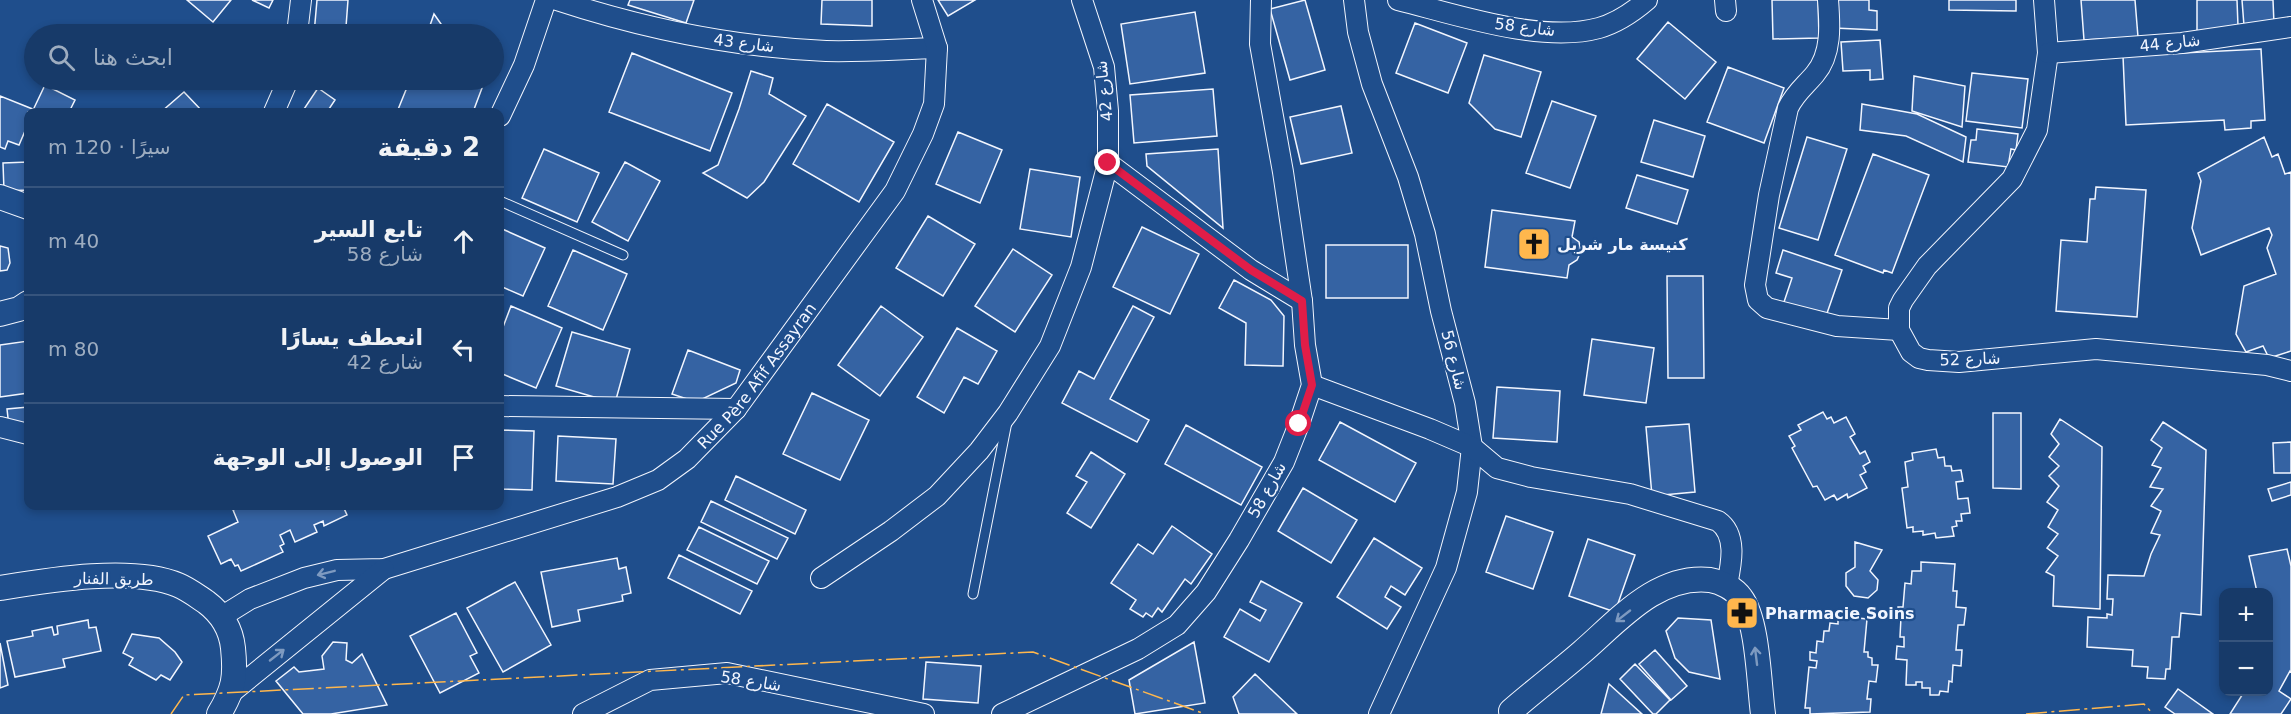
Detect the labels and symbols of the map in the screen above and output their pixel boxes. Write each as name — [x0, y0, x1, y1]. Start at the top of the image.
street label: شارع 58 — [1493, 14, 1556, 41]
street label: شارع 43 — [712, 30, 775, 57]
street label: شارع 44 — [2139, 30, 2201, 57]
street label: شارع 42 — [1091, 60, 1118, 122]
route end — [1094, 149, 1120, 175]
church icon: كنيسة مار شربل — [1516, 226, 1552, 262]
place label: كنيسة مار شربل — [1557, 235, 1688, 254]
street label: Rue Père Afif Assayran — [693, 299, 820, 452]
street label: شارع 56 — [1436, 328, 1471, 392]
street label: شارع 52 — [1939, 348, 2001, 371]
route start — [1285, 410, 1311, 436]
street label: شارع 58 — [1244, 459, 1291, 522]
one-way arrow — [317, 567, 336, 579]
street label: طريق الفنار — [73, 569, 154, 590]
pharmacy icon: Pharmacie Soins — [1724, 595, 1760, 631]
place label: Pharmacie Soins — [1765, 604, 1915, 623]
one-way arrow — [1615, 610, 1631, 623]
one-way arrow — [1750, 647, 1761, 666]
one-way arrow — [269, 648, 285, 661]
street label: شارع 58 — [719, 667, 783, 696]

